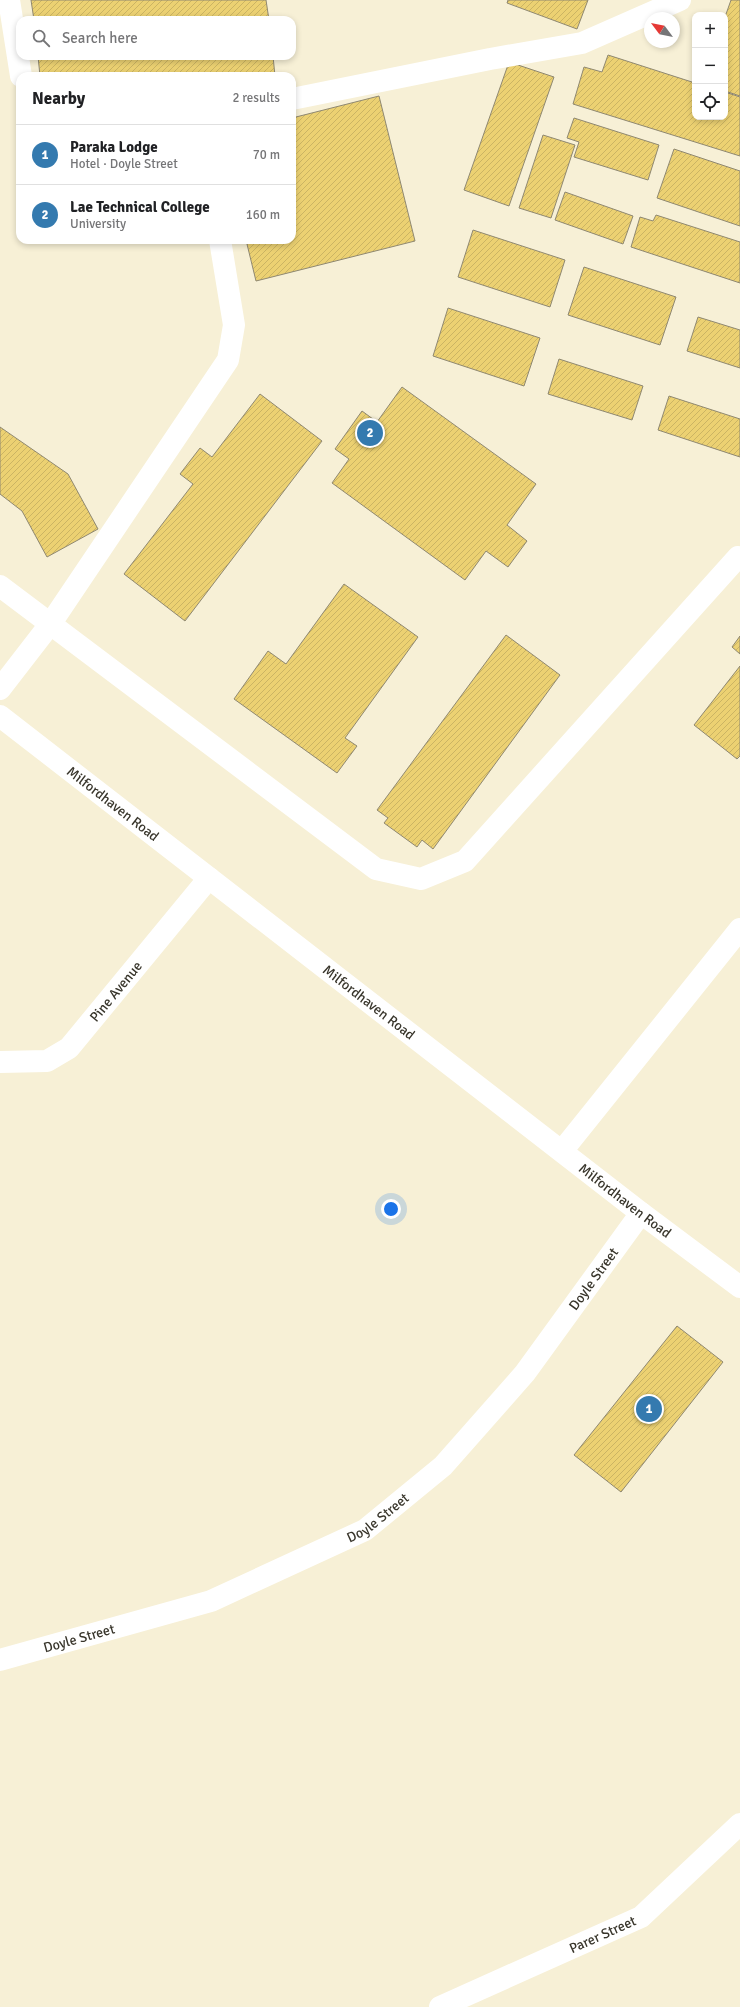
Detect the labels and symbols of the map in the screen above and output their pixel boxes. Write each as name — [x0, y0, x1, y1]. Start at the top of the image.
north arrow — [644, 12, 680, 48]
pin: 2 — [357, 418, 383, 448]
street label: Milfordhaven Road — [64, 763, 162, 845]
street label: Pine Avenue — [86, 958, 146, 1025]
street label: Milfordhaven Road — [320, 961, 418, 1043]
street label: Milfordhaven Road — [576, 1160, 675, 1241]
your location — [381, 1199, 401, 1219]
street label: Doyle Street — [565, 1244, 622, 1313]
pin: 1 — [636, 1394, 662, 1424]
street label: Doyle Street — [344, 1489, 412, 1546]
street label: Doyle Street — [41, 1620, 117, 1656]
street label: Parer Street — [566, 1912, 639, 1957]

